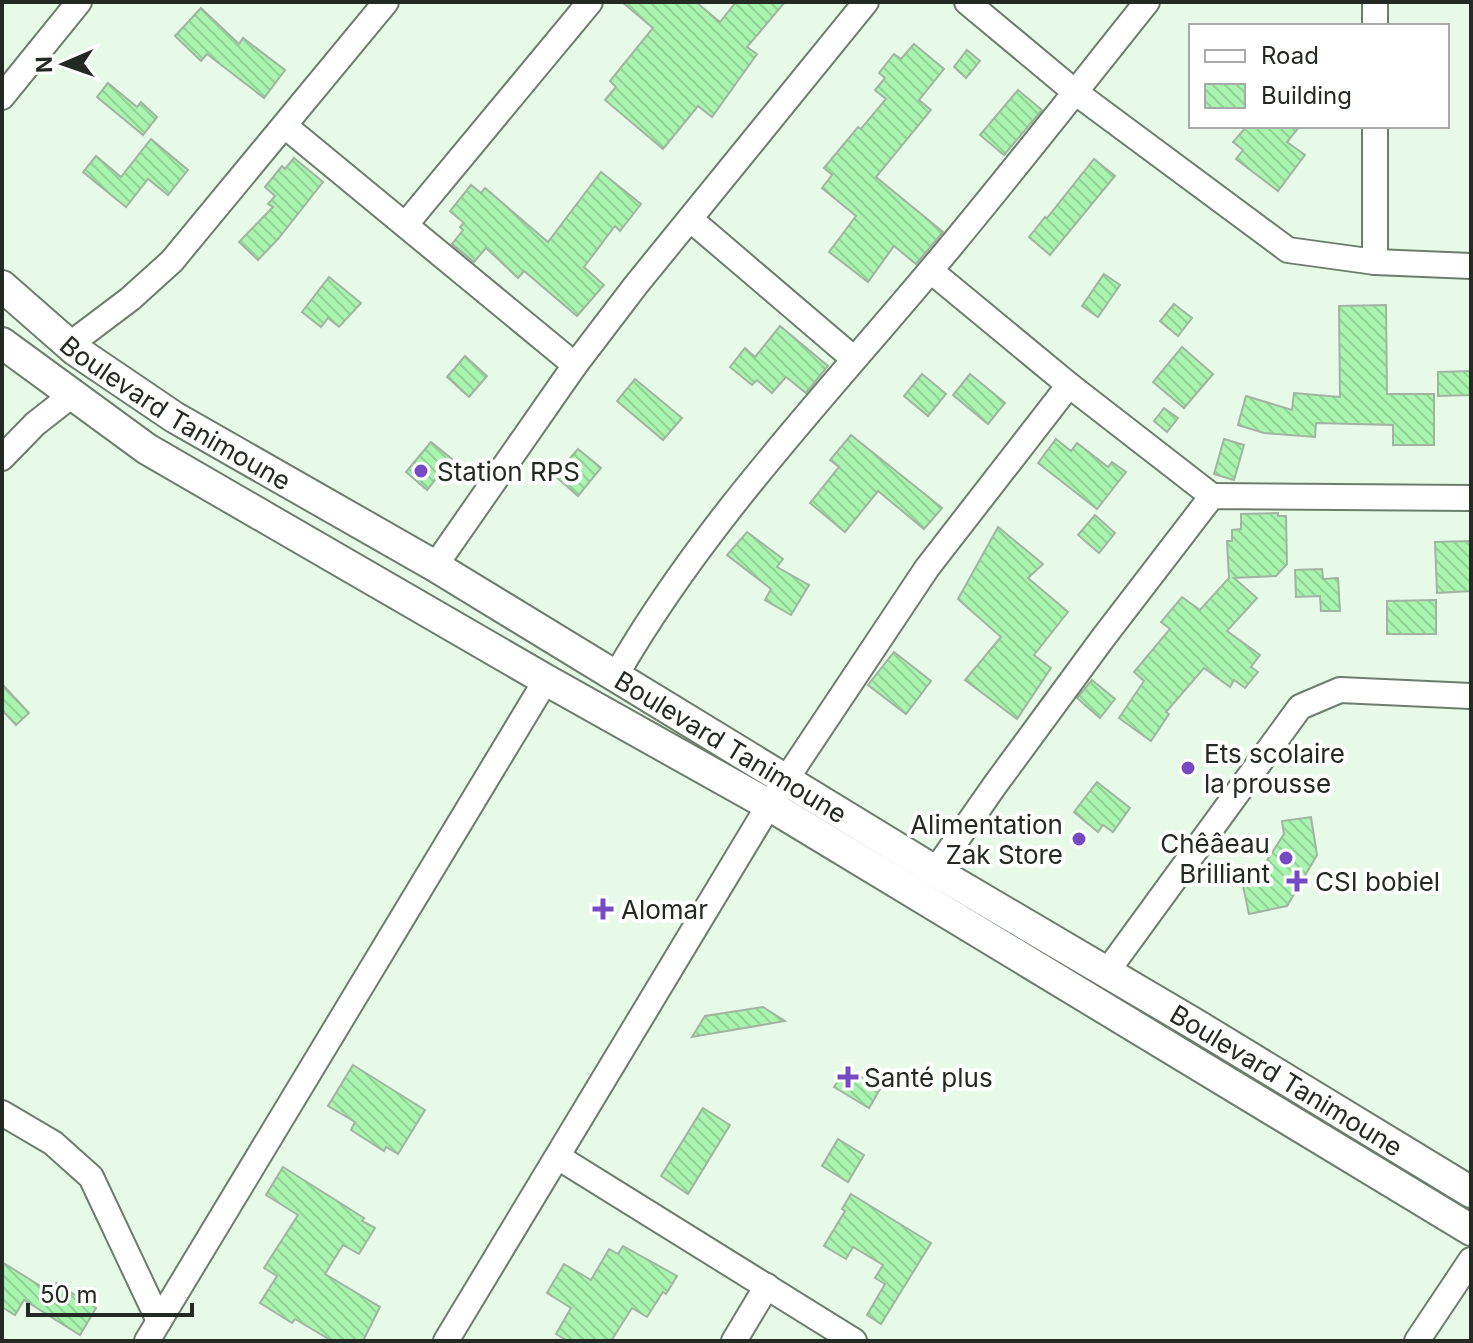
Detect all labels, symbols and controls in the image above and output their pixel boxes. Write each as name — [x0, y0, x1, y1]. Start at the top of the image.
north arrow — [24, 24, 104, 104]
legend — [1189, 24, 1449, 128]
text: Road — [1261, 41, 1319, 70]
text: N — [31, 56, 57, 74]
text: Building — [1261, 81, 1352, 110]
street label: Boulevard Tanimoune — [54, 329, 297, 496]
place label: Station RPS — [437, 456, 580, 487]
marker: Station RPS — [412, 462, 430, 480]
street label: Boulevard Tanimoune — [609, 664, 853, 829]
place label: Ets scolaire la prousse — [1204, 738, 1345, 799]
marker: Ets scolaire la prousse — [1179, 759, 1197, 777]
place label: Alimentation Zak Store — [910, 809, 1063, 870]
place label: Chêâeau Brilliant — [1160, 828, 1270, 889]
marker: Alimentation Zak Store — [1070, 830, 1088, 848]
marker: Chêâeau Brilliant — [1277, 849, 1295, 867]
place label: CSI bobiel — [1315, 866, 1440, 897]
marker: CSI bobiel — [1286, 870, 1308, 892]
place label: Alomar — [621, 894, 708, 925]
marker: Alomar — [592, 898, 614, 920]
street label: Boulevard Tanimoune — [1165, 998, 1408, 1162]
place label: Santé plus — [864, 1062, 993, 1093]
marker: Santé plus — [839, 1068, 857, 1086]
scale bar — [28, 1267, 192, 1317]
text: 50 m — [40, 1280, 98, 1309]

